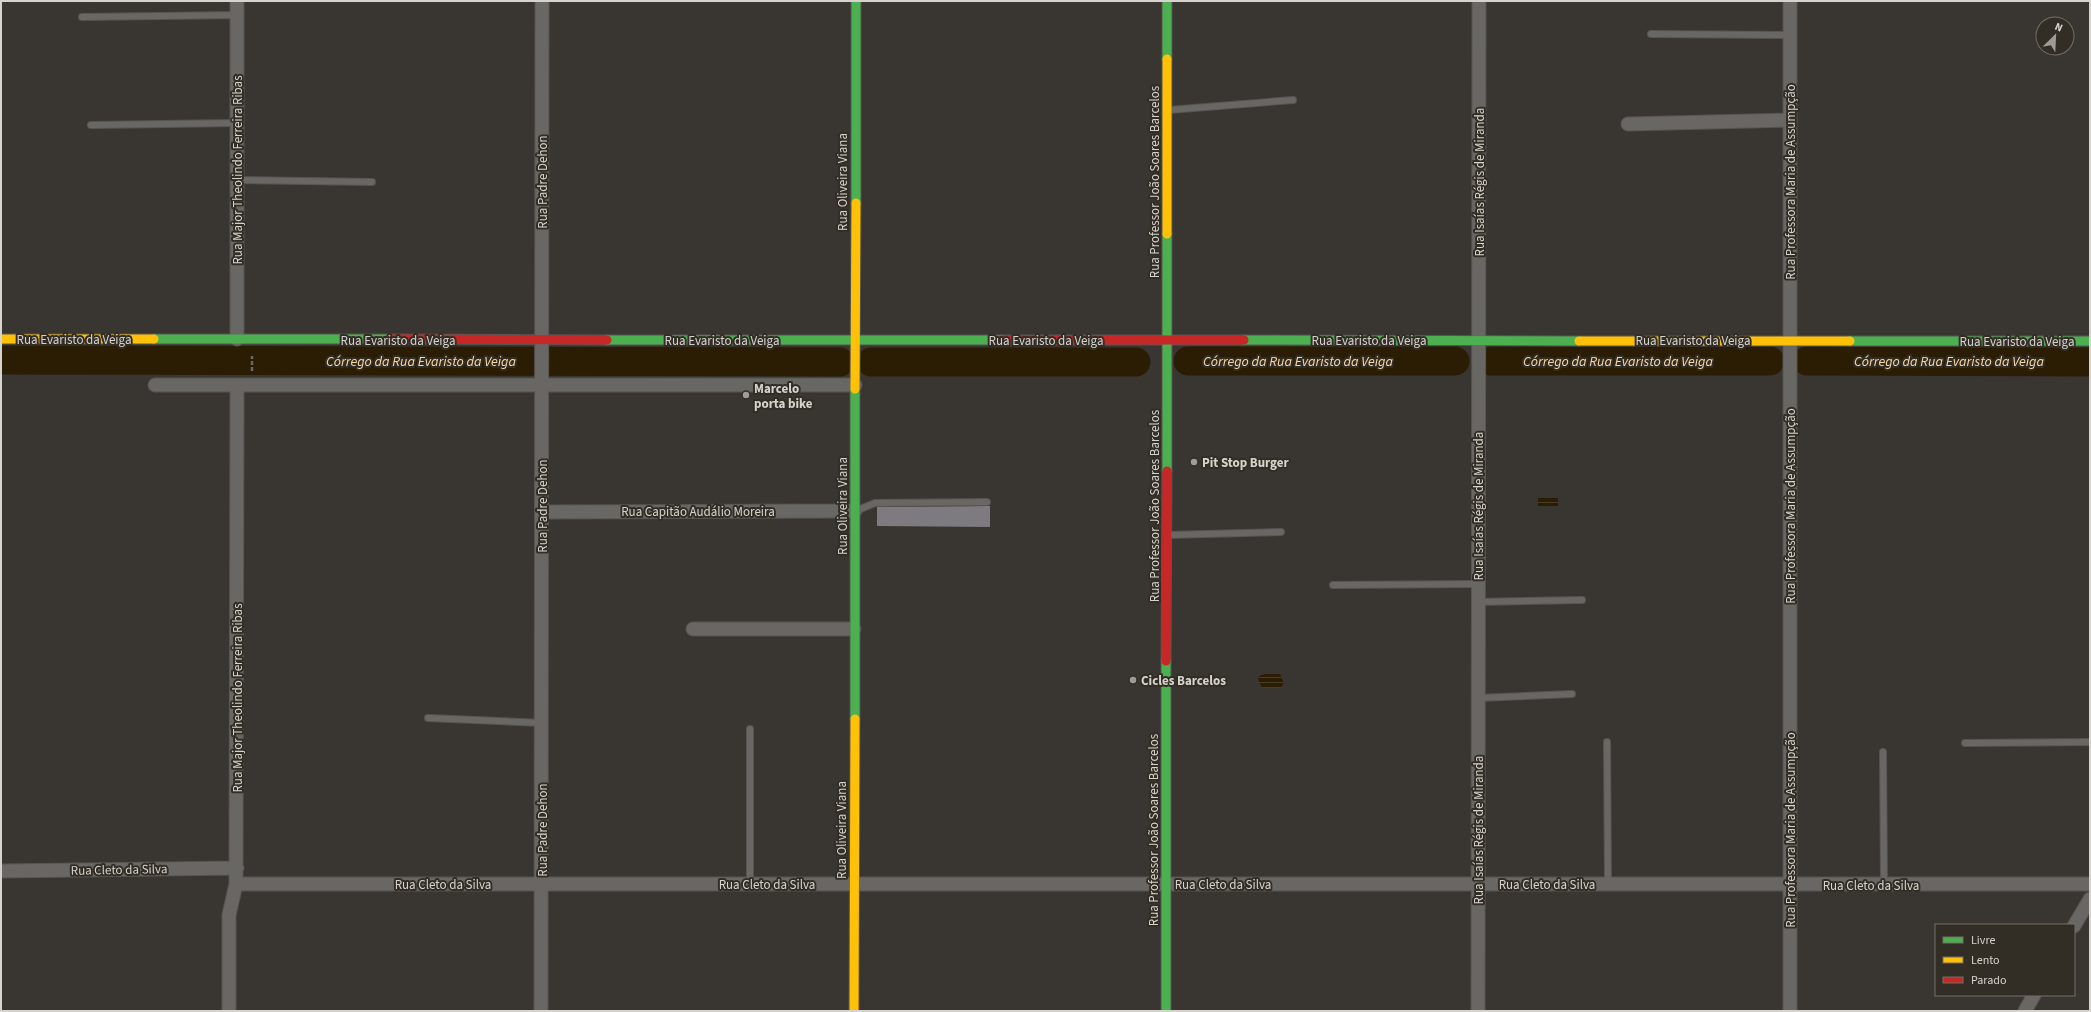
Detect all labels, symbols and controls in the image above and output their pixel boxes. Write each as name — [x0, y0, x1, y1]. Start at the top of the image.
north arrow — [2035, 16, 2075, 56]
text: N — [2052, 19, 2065, 36]
street label: Rua Major Theolindo Ferreira Ribas — [229, 75, 247, 265]
street label: Rua Professora Maria de Assumpção — [1782, 84, 1800, 280]
street label: Rua Professor João Soares Barcelos — [1146, 85, 1164, 278]
street label: Rua Isaías Régis de Miranda — [1471, 108, 1489, 256]
street label: Rua Oliveira Viana — [834, 133, 852, 231]
street label: Rua Padre Dehon — [534, 135, 552, 229]
street label: Rua Evaristo da Veiga — [17, 331, 131, 349]
street label: Rua Evaristo da Veiga — [341, 332, 455, 350]
street label: Rua Evaristo da Veiga — [665, 332, 779, 350]
street label: Rua Evaristo da Veiga — [989, 332, 1103, 350]
street label: Rua Evaristo da Veiga — [1312, 332, 1426, 350]
street label: Rua Evaristo da Veiga — [1636, 332, 1750, 350]
street label: Rua Evaristo da Veiga — [1960, 333, 2074, 351]
water label: Córrego da Rua Evaristo da Veiga — [326, 352, 516, 372]
water label: Córrego da Rua Evaristo da Veiga — [1203, 352, 1393, 372]
water label: Córrego da Rua Evaristo da Veiga — [1523, 352, 1713, 372]
water label: Córrego da Rua Evaristo da Veiga — [1854, 352, 2044, 372]
place label: Marcelo porta bike — [754, 380, 813, 413]
marker: Marcelo porta bike — [741, 390, 751, 400]
street label: Rua Professora Maria de Assumpção — [1782, 408, 1800, 604]
street label: Rua Professor João Soares Barcelos — [1146, 409, 1164, 602]
street label: Rua Isaías Régis de Miranda — [1470, 432, 1488, 580]
place label: Pit Stop Burger — [1202, 454, 1290, 472]
street label: Rua Oliveira Viana — [834, 457, 852, 555]
marker: Pit Stop Burger — [1189, 457, 1199, 467]
street label: Rua Padre Dehon — [534, 459, 552, 553]
street label: Rua Capitão Audálio Moreira — [621, 503, 775, 521]
street label: Rua Major Theolindo Ferreira Ribas — [229, 603, 247, 793]
place label: Cicles Barcelos — [1141, 672, 1226, 690]
marker: Cicles Barcelos — [1128, 675, 1138, 685]
street label: Rua Professora Maria de Assumpção — [1782, 732, 1800, 928]
street label: Rua Professor João Soares Barcelos — [1145, 733, 1163, 926]
street label: Rua Isaías Régis de Miranda — [1470, 756, 1488, 904]
street label: Rua Oliveira Viana — [833, 781, 851, 879]
street label: Rua Padre Dehon — [534, 783, 552, 877]
street label: Rua Cleto da Silva — [71, 860, 168, 880]
street label: Rua Cleto da Silva — [395, 876, 491, 894]
street label: Rua Cleto da Silva — [719, 876, 815, 894]
street label: Rua Cleto da Silva — [1175, 876, 1271, 894]
street label: Rua Cleto da Silva — [1499, 876, 1595, 894]
street label: Rua Cleto da Silva — [1823, 877, 1919, 895]
legend — [1935, 924, 2075, 996]
text: Livre — [1971, 932, 1995, 949]
text: Lento — [1971, 952, 2000, 969]
text: Parado — [1971, 972, 2006, 989]

